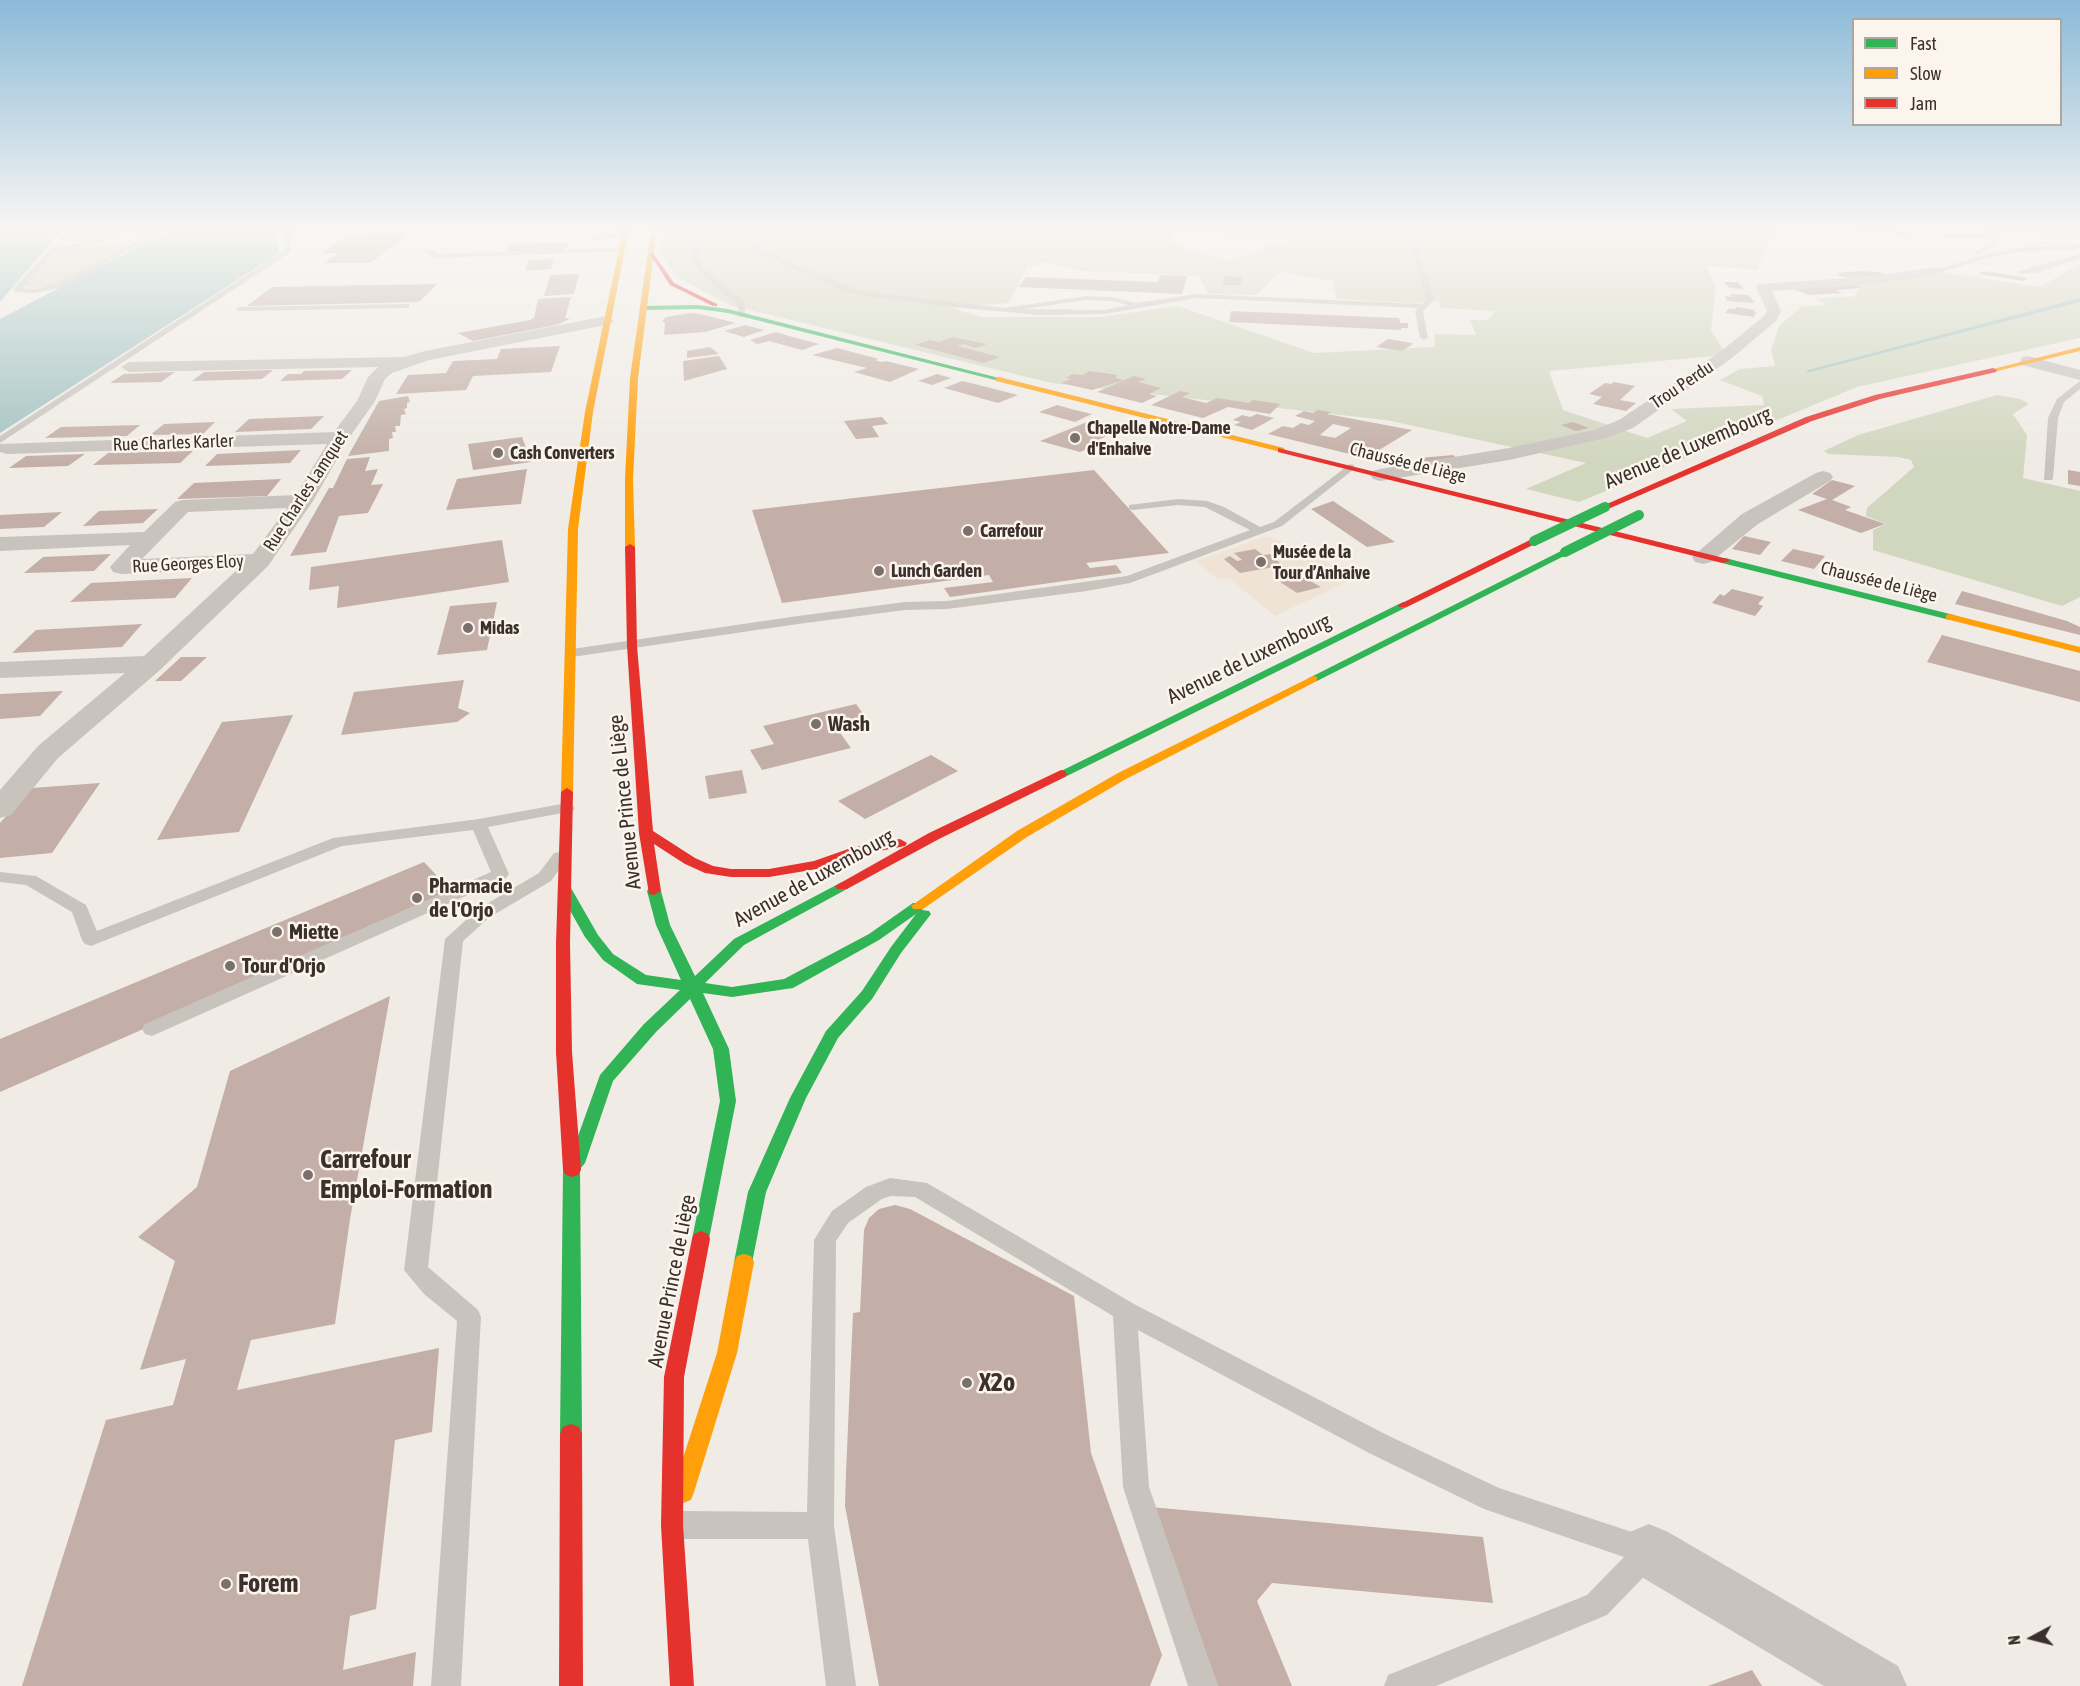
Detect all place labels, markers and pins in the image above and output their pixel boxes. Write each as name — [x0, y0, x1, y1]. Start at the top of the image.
place label: Chapelle Notre-Dame d'Enhaive — [1087, 417, 1231, 460]
marker: Chapelle Notre-Dame d'Enhaive — [1068, 431, 1082, 445]
place label: Cash Converters — [510, 442, 615, 464]
marker: Cash Converters — [491, 446, 505, 460]
place label: Carrefour — [980, 520, 1043, 542]
marker: Carrefour — [961, 524, 975, 538]
place label: Musée de la Tour d’Anhaive — [1273, 541, 1370, 584]
marker: Musée de la Tour d’Anhaive — [1254, 555, 1268, 569]
place label: Lunch Garden — [891, 560, 982, 582]
marker: Lunch Garden — [872, 564, 886, 578]
place label: Midas — [480, 617, 519, 639]
marker: Midas — [461, 621, 475, 635]
place label: Wash — [828, 711, 870, 737]
marker: Wash — [809, 717, 823, 731]
place label: Pharmacie de l'Orjo — [429, 873, 512, 923]
marker: Pharmacie de l'Orjo — [410, 891, 424, 905]
place label: Miette — [289, 919, 339, 945]
marker: Miette — [270, 925, 284, 939]
place label: Tour d'Orjo — [242, 953, 326, 979]
marker: Tour d'Orjo — [223, 959, 237, 973]
place label: Carrefour Emploi-Formation — [320, 1144, 492, 1206]
marker: Carrefour Emploi-Formation — [301, 1168, 315, 1182]
place label: X2o — [979, 1367, 1015, 1399]
marker: X2o — [960, 1376, 974, 1390]
place label: Forem — [238, 1568, 298, 1600]
marker: Forem — [219, 1577, 233, 1591]

